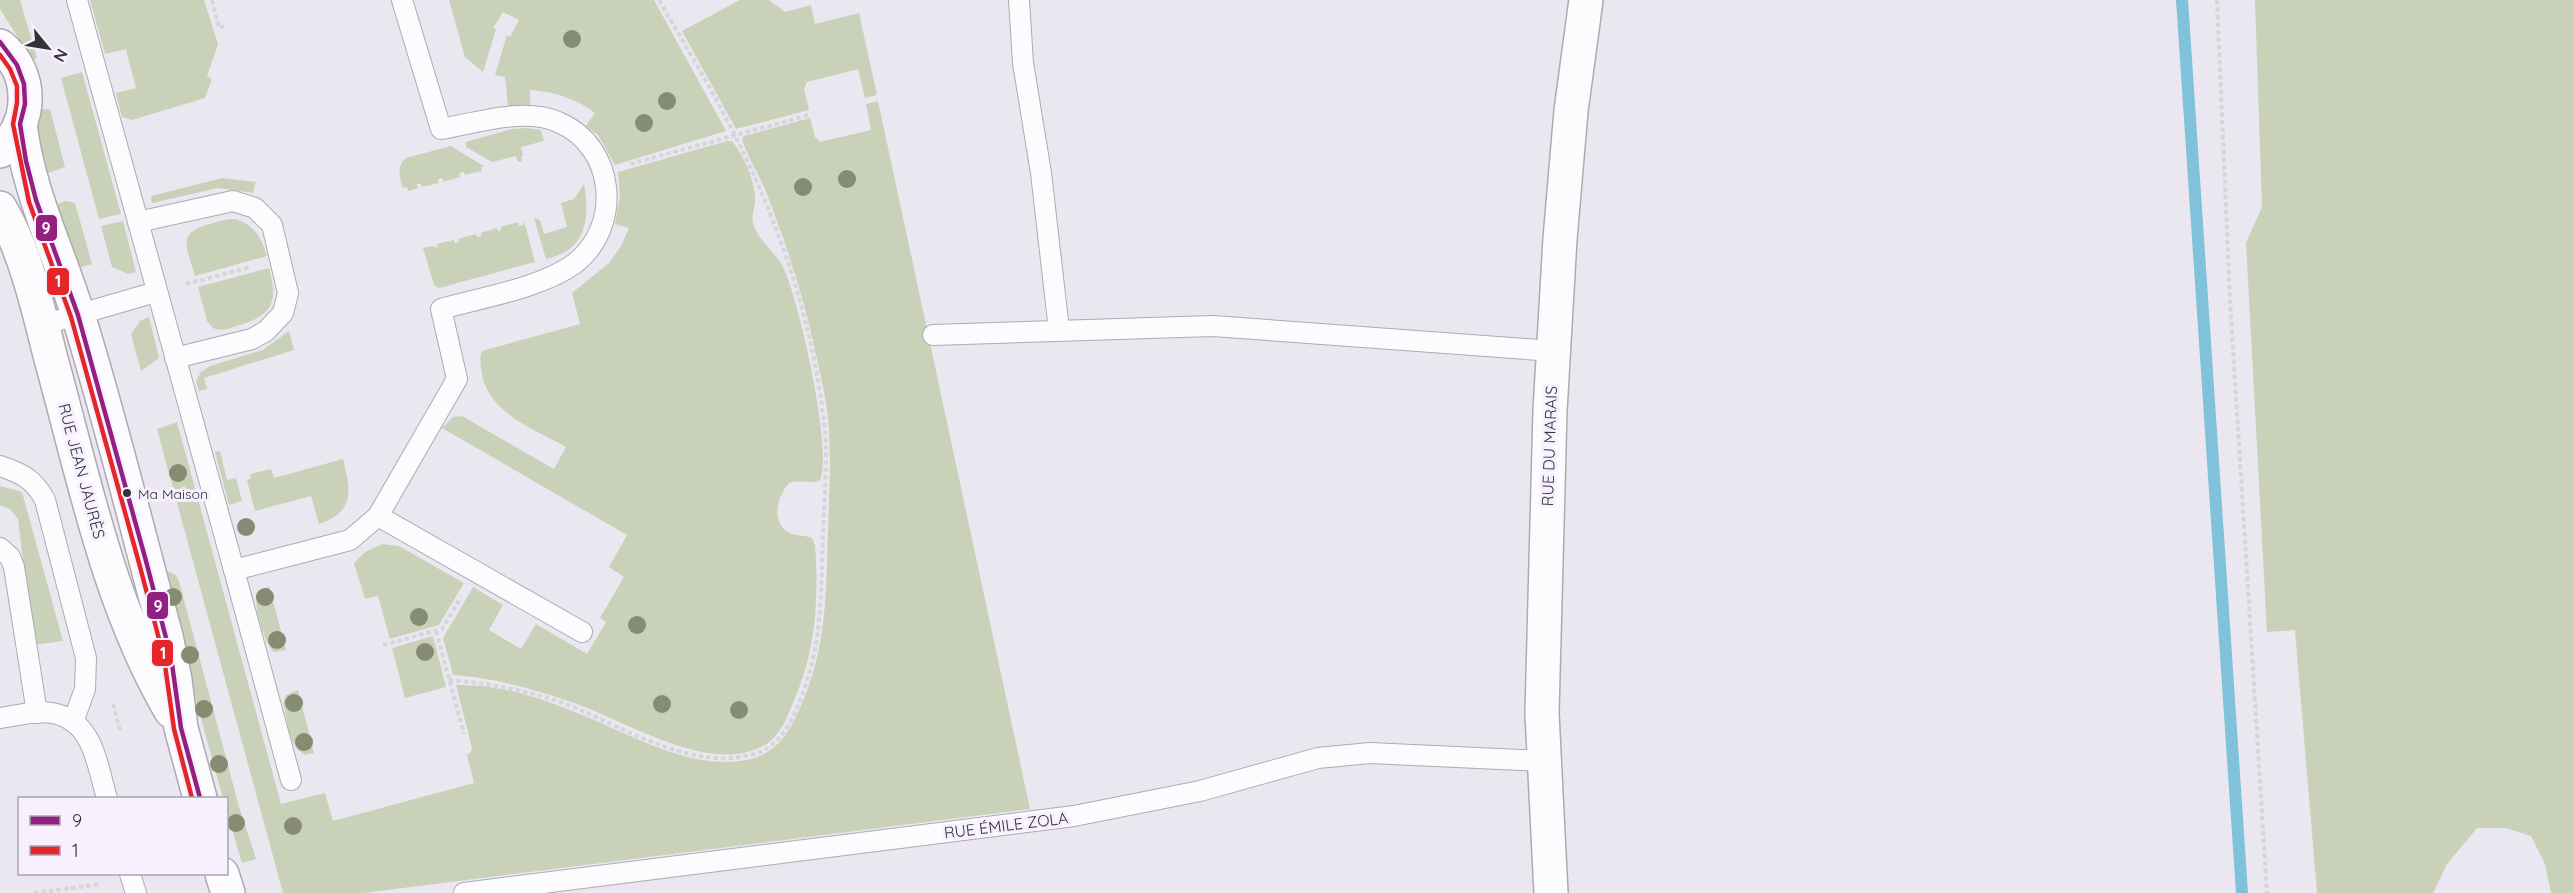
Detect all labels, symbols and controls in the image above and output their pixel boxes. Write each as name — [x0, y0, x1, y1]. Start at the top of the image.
north arrow — [18, 18, 78, 78]
text: N — [49, 45, 73, 66]
line badge: 9 — [35, 214, 58, 242]
text: 9 — [41, 218, 51, 238]
line badge: 1 — [46, 267, 70, 296]
text: 1 — [55, 271, 61, 291]
street label: RUE DU MARAIS — [1537, 385, 1561, 507]
street label: RUE JEAN JAURÈS — [54, 401, 110, 541]
place label: Ma Maison — [138, 485, 208, 503]
marker: Ma Maison — [121, 487, 133, 499]
line badge: 9 — [146, 591, 169, 620]
text: 9 — [153, 596, 163, 616]
line badge: 1 — [151, 639, 174, 667]
text: 1 — [160, 643, 166, 663]
legend — [18, 797, 228, 875]
street label: RUE ÉMILE ZOLA — [943, 807, 1069, 843]
text: 9 — [72, 809, 82, 832]
text: 1 — [72, 839, 79, 862]

